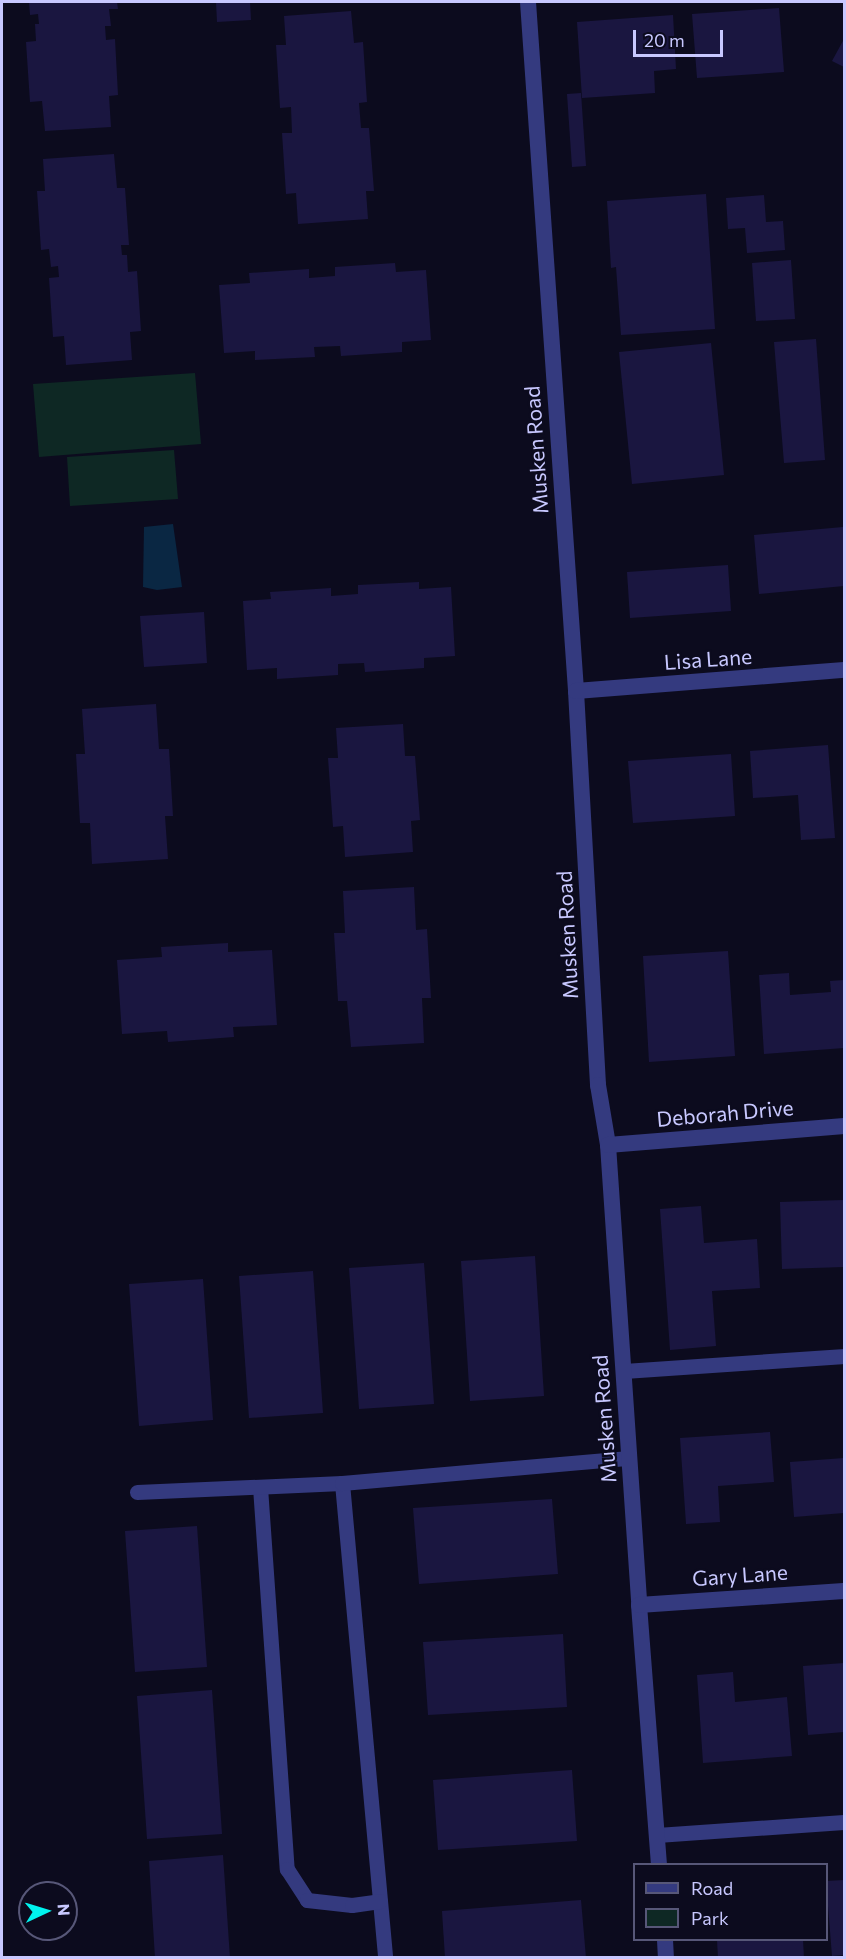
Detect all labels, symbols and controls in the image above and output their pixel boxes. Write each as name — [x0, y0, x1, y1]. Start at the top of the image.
scale bar — [636, 18, 726, 56]
text: 20 m — [644, 29, 685, 51]
street label: Musken Road — [519, 385, 553, 515]
street label: Lisa Lane — [663, 643, 753, 675]
street label: Musken Road — [551, 870, 583, 1000]
street label: Deborah Drive — [655, 1094, 795, 1132]
street label: Musken Road — [587, 1354, 621, 1484]
street label: Gary Lane — [691, 1559, 789, 1591]
legend — [633, 1863, 828, 1941]
text: Road — [691, 1877, 733, 1899]
north arrow — [18, 1881, 78, 1941]
text: N — [55, 1903, 74, 1916]
text: Park — [691, 1907, 729, 1929]

